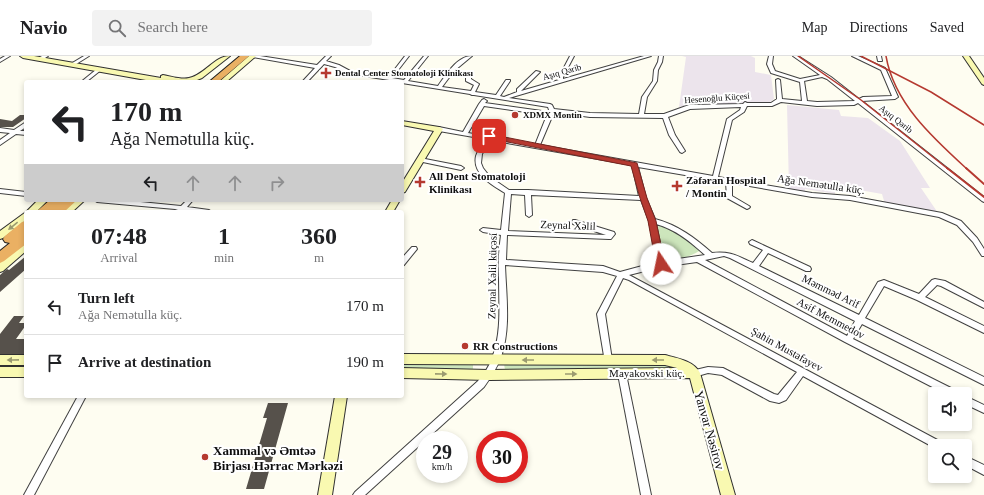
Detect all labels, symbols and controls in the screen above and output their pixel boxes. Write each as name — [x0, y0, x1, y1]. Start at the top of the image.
search box — [92, 10, 372, 46]
text: Navio — [20, 17, 68, 38]
icon: search — [106, 17, 128, 39]
text: Search here — [138, 19, 208, 35]
text: Map — [802, 20, 827, 35]
text: Directions — [849, 20, 908, 35]
text: Saved — [930, 20, 964, 35]
street label: Aşıq Qərib — [542, 62, 583, 82]
marker: Dental Center Stomatoloji Klinikası — [320, 67, 332, 79]
place label: Dental Center Stomatoloji Klinikası — [335, 68, 474, 78]
street label: Hesenoğlu Küçesi — [684, 91, 751, 105]
icon: left — [44, 96, 96, 148]
text: 170 m — [110, 96, 182, 127]
street label: Aşıq Qərib — [877, 103, 915, 135]
marker: XDMX Montin — [510, 110, 520, 120]
place label: XDMX Montin — [523, 110, 582, 120]
pin — [472, 119, 506, 153]
icon: arrive — [478, 125, 500, 147]
text: Ağa Nemətulla küç. — [110, 129, 254, 149]
place label: All Dent Stomatoloji Klinikası — [429, 170, 526, 195]
icon: left — [140, 172, 162, 194]
icon: ahead — [182, 172, 204, 194]
icon: ahead — [224, 172, 246, 194]
icon: right — [266, 172, 288, 194]
street label: Ağa Nemətulla küç. — [776, 172, 866, 196]
place label: Zəfəran Hospital / Montin — [685, 174, 766, 199]
marker: All Dent Stomatoloji Klinikası — [414, 176, 426, 188]
marker: Zəfəran Hospital / Montin — [671, 180, 683, 192]
street label: Zeynal Xəlil — [540, 218, 596, 232]
one-way arrow — [8, 221, 18, 230]
text: 07:48 — [91, 223, 147, 249]
text: 1 — [218, 223, 230, 249]
text: 360 — [301, 223, 337, 249]
street label: Zeynal Xəlil küçəsi — [485, 233, 499, 319]
position arrow — [640, 243, 682, 285]
text: Arrival — [100, 250, 138, 265]
text: min — [214, 250, 234, 265]
text: m — [314, 250, 324, 265]
street label: Məmməd Arif — [800, 272, 862, 310]
text: Turn left — [78, 290, 135, 306]
street label: Asif Memmedov — [795, 295, 867, 341]
icon: left — [44, 296, 66, 318]
text: 170 m — [346, 298, 384, 314]
text: Ağa Nemətulla küç. — [78, 307, 182, 322]
street label: Şahin Mustafayev — [749, 324, 825, 374]
place label: RR Constructions — [473, 340, 558, 352]
marker: RR Constructions — [460, 341, 470, 351]
icon: arrive — [44, 352, 66, 374]
text: Arrive at destination — [78, 354, 211, 370]
text: 190 m — [346, 354, 384, 370]
one-way arrow — [6, 357, 19, 363]
one-way arrow — [521, 357, 534, 363]
one-way arrow — [651, 357, 664, 363]
street label: Mayakovski küç. — [609, 367, 685, 379]
one-way arrow — [435, 371, 448, 377]
one-way arrow — [565, 371, 578, 377]
map controls — [928, 387, 972, 483]
button: sound — [928, 387, 972, 431]
street label: Yanvar Nəsirov — [691, 389, 728, 472]
speed limit sign: 30 — [476, 431, 528, 483]
button: search — [928, 439, 972, 483]
text: 29 — [432, 441, 452, 463]
place label: Xammal və Əmtəə Birjası Hərrac Mərkəzi — [213, 443, 343, 473]
marker: Xammal və Əmtəə Birjası Hərrac Mərkəzi — [200, 452, 210, 462]
text: km/h — [432, 461, 452, 472]

